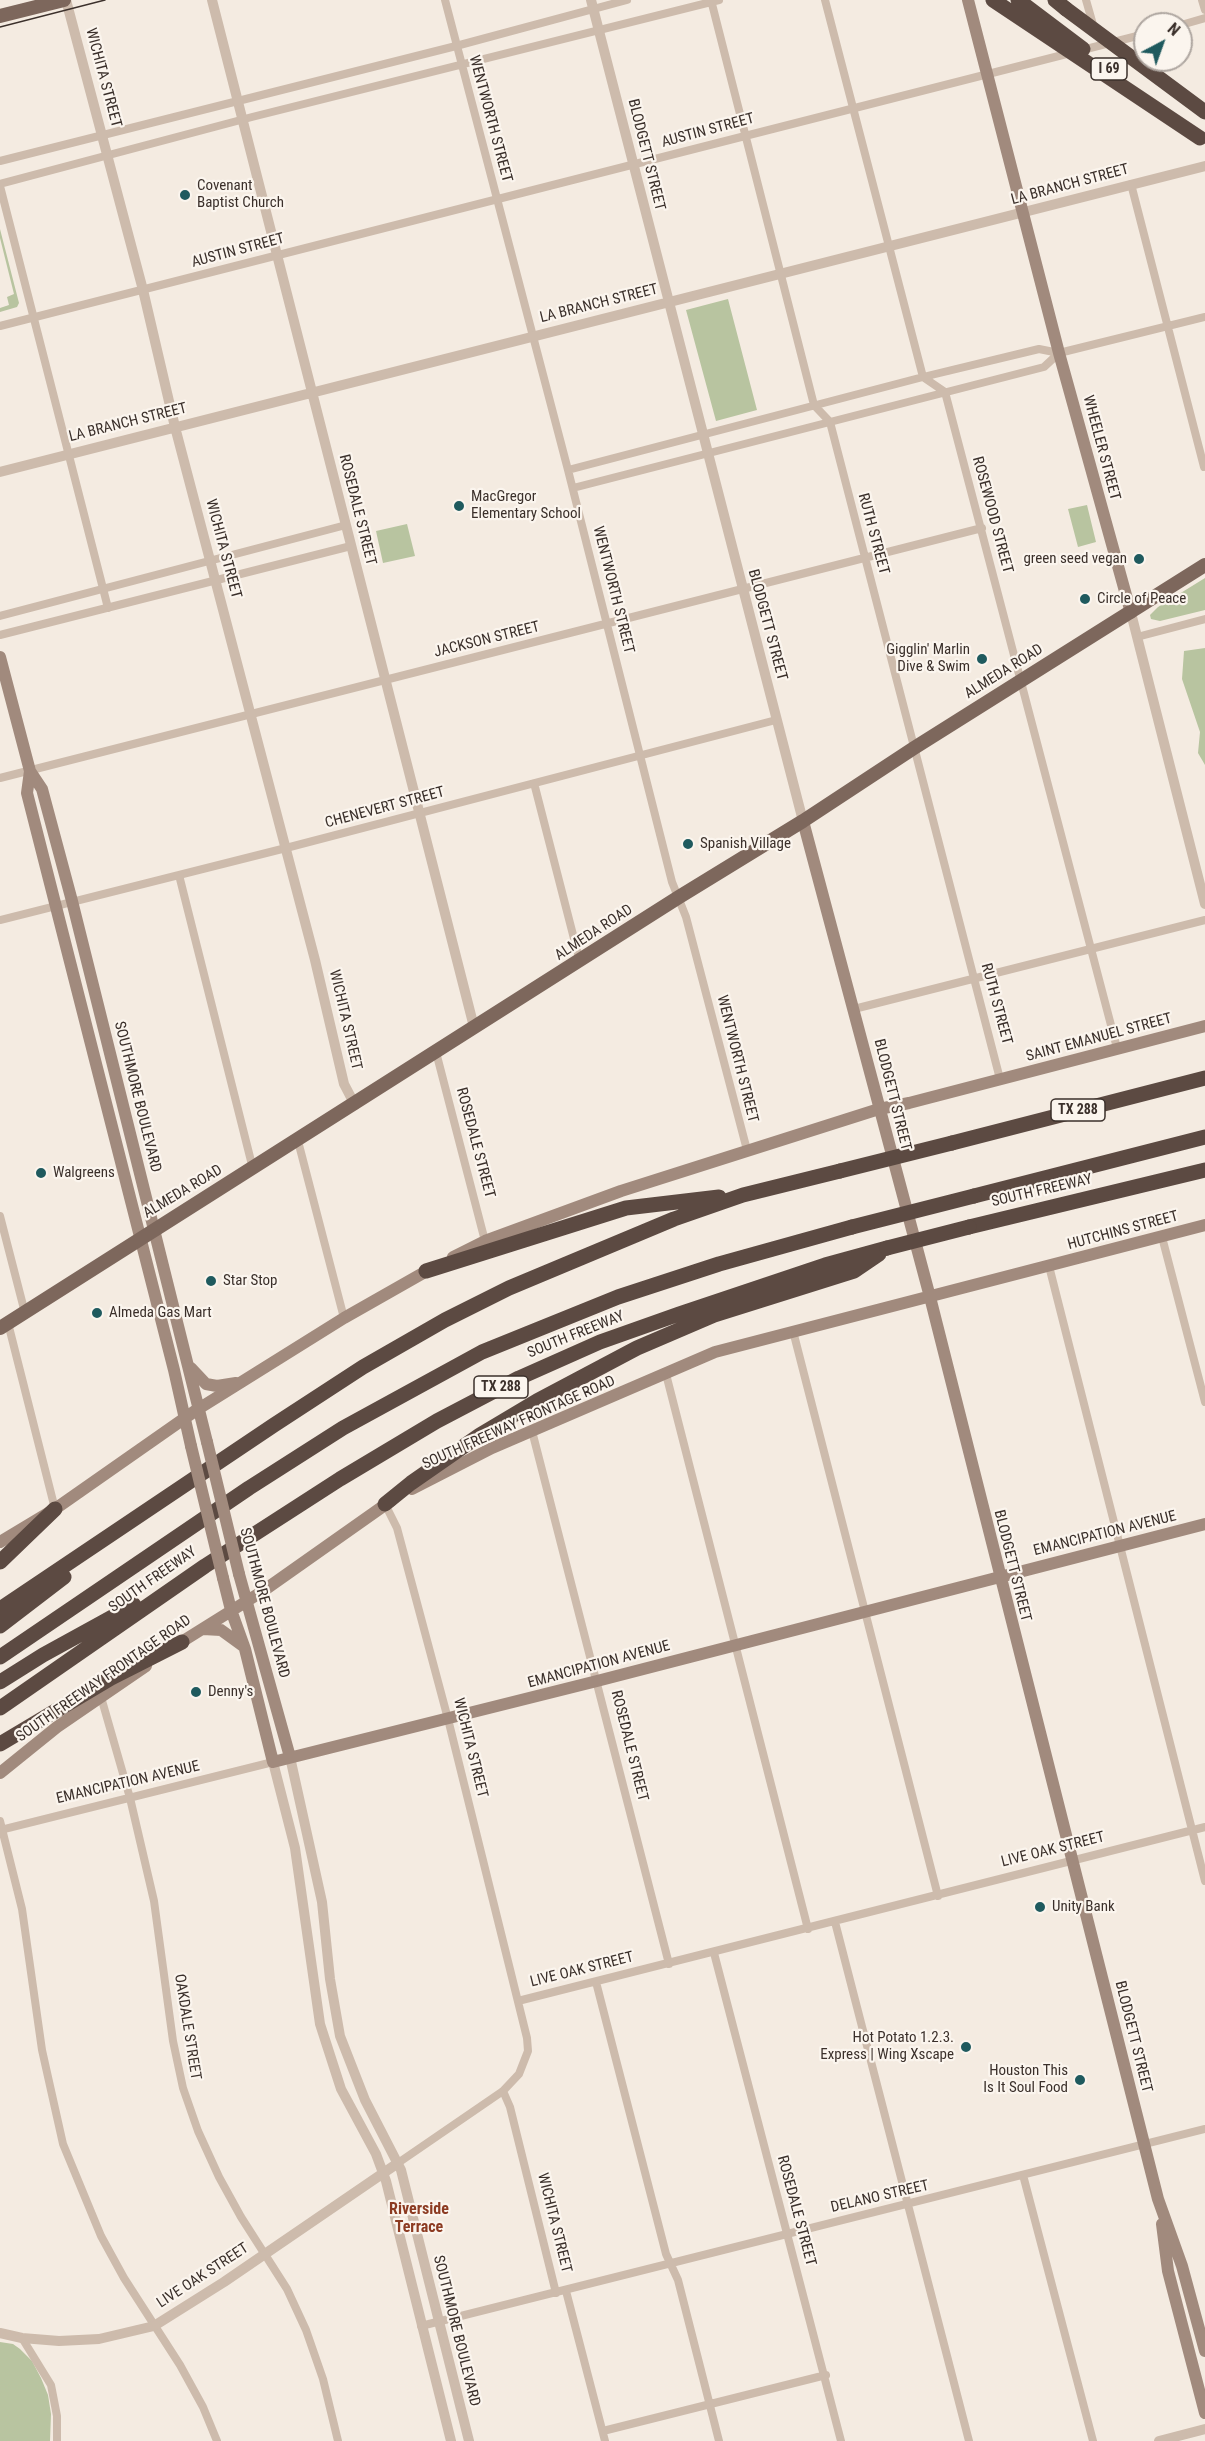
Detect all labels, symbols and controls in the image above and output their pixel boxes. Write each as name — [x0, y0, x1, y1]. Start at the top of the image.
north arrow — [1133, 12, 1193, 72]
text: N — [1164, 19, 1184, 40]
street label: WICHITA STREET — [81, 26, 125, 130]
street label: WENTWORTH STREET — [464, 54, 516, 184]
road number: I 69 — [1091, 58, 1127, 80]
street label: BLODGETT STREET — [623, 97, 669, 213]
street label: AUSTIN STREET — [660, 110, 756, 152]
street label: LA BRANCH STREET — [1009, 161, 1131, 209]
place label: Covenant Baptist Church — [197, 177, 284, 212]
marker: Covenant Baptist Church — [178, 188, 192, 202]
street label: AUSTIN STREET — [190, 230, 286, 272]
street label: LA BRANCH STREET — [538, 281, 660, 327]
street label: WHEELER STREET — [1078, 393, 1124, 503]
street label: LA BRANCH STREET — [67, 400, 189, 446]
street label: ROSEDALE STREET — [335, 453, 379, 567]
street label: ROSEWOOD STREET — [968, 455, 1016, 575]
place label: MacGregor Elementary School — [471, 488, 581, 523]
street label: RUTH STREET — [854, 491, 892, 577]
street label: WICHITA STREET — [201, 497, 245, 601]
marker: MacGregor Elementary School — [452, 499, 466, 513]
street label: WENTWORTH STREET — [588, 524, 638, 656]
place label: green seed vegan — [1023, 550, 1127, 568]
marker: green seed vegan — [1132, 552, 1146, 566]
street label: BLODGETT STREET — [743, 567, 791, 683]
place label: Circle of Peace — [1097, 590, 1186, 608]
marker: Circle of Peace — [1078, 592, 1092, 606]
street label: JACKSON STREET — [432, 618, 542, 662]
place label: Gigglin' Marlin Dive & Swim — [886, 641, 970, 676]
street label: ALMEDA ROAD — [961, 641, 1047, 703]
marker: Gigglin' Marlin Dive & Swim — [975, 652, 989, 666]
street label: CHENEVERT STREET — [323, 783, 447, 833]
place label: Spanish Village — [700, 835, 791, 853]
marker: Spanish Village — [681, 837, 695, 851]
street label: ALMEDA ROAD — [552, 901, 636, 965]
street label: RUTH STREET — [977, 961, 1015, 1047]
street label: WICHITA STREET — [325, 968, 365, 1072]
street label: WENTWORTH STREET — [712, 993, 762, 1125]
street label: SAINT EMANUEL STREET — [1024, 1010, 1174, 1066]
street label: SOUTHMORE BOULEVARD — [110, 1020, 164, 1174]
street label: BLODGETT STREET — [869, 1037, 915, 1153]
street label: ROSEDALE STREET — [452, 1086, 498, 1200]
road number: TX 288 — [1051, 1099, 1105, 1121]
street label: ALMEDA ROAD — [140, 1161, 226, 1223]
place label: Walgreens — [53, 1164, 115, 1182]
marker: Walgreens — [34, 1166, 48, 1180]
street label: SOUTH FREEWAY — [990, 1171, 1094, 1211]
street label: HUTCHINS STREET — [1066, 1208, 1180, 1254]
place label: Star Stop — [223, 1272, 277, 1290]
marker: Star Stop — [204, 1274, 218, 1288]
place label: Almeda Gas Mart — [109, 1304, 212, 1322]
marker: Almeda Gas Mart — [90, 1306, 104, 1320]
street label: SOUTH FREEWAY — [525, 1307, 627, 1363]
street label: SOUTH FREEWAY FRONTAGE ROAD — [420, 1372, 618, 1474]
road number: TX 288 — [474, 1376, 528, 1398]
street label: BLODGETT STREET — [989, 1508, 1035, 1624]
street label: EMANCIPATION AVENUE — [1032, 1508, 1178, 1560]
street label: SOUTHMORE BOULEVARD — [235, 1526, 293, 1680]
street label: SOUTH FREEWAY — [106, 1543, 200, 1617]
street label: SOUTH FREEWAY FRONTAGE ROAD — [13, 1612, 195, 1746]
street label: EMANCIPATION AVENUE — [526, 1637, 672, 1693]
place label: Denny's — [208, 1683, 253, 1701]
marker: Denny's — [189, 1685, 203, 1699]
street label: ROSEDALE STREET — [607, 1689, 651, 1803]
street label: WICHITA STREET — [449, 1696, 491, 1800]
street label: EMANCIPATION AVENUE — [55, 1758, 201, 1808]
street label: LIVE OAK STREET — [1000, 1828, 1106, 1872]
place label: Unity Bank — [1052, 1898, 1115, 1916]
marker: Unity Bank — [1033, 1900, 1047, 1914]
street label: LIVE OAK STREET — [529, 1948, 635, 1992]
street label: OAKDALE STREET — [170, 1973, 204, 2081]
street label: BLODGETT STREET — [1110, 1979, 1156, 2095]
place label: Hot Potato 1.2.3. Express | Wing Xscape — [820, 2029, 954, 2064]
marker: Hot Potato 1.2.3. Express | Wing Xscape — [959, 2040, 973, 2054]
place label: Houston This Is It Soul Food — [983, 2062, 1068, 2097]
marker: Houston This Is It Soul Food — [1073, 2073, 1087, 2087]
street label: ROSEDALE STREET — [773, 2154, 819, 2268]
street label: WICHITA STREET — [533, 2171, 575, 2275]
street label: DELANO STREET — [829, 2177, 931, 2217]
district label: Riverside Terrace — [389, 2200, 449, 2238]
street label: LIVE OAK STREET — [154, 2240, 252, 2312]
street label: SOUTHMORE BOULEVARD — [429, 2254, 483, 2408]

